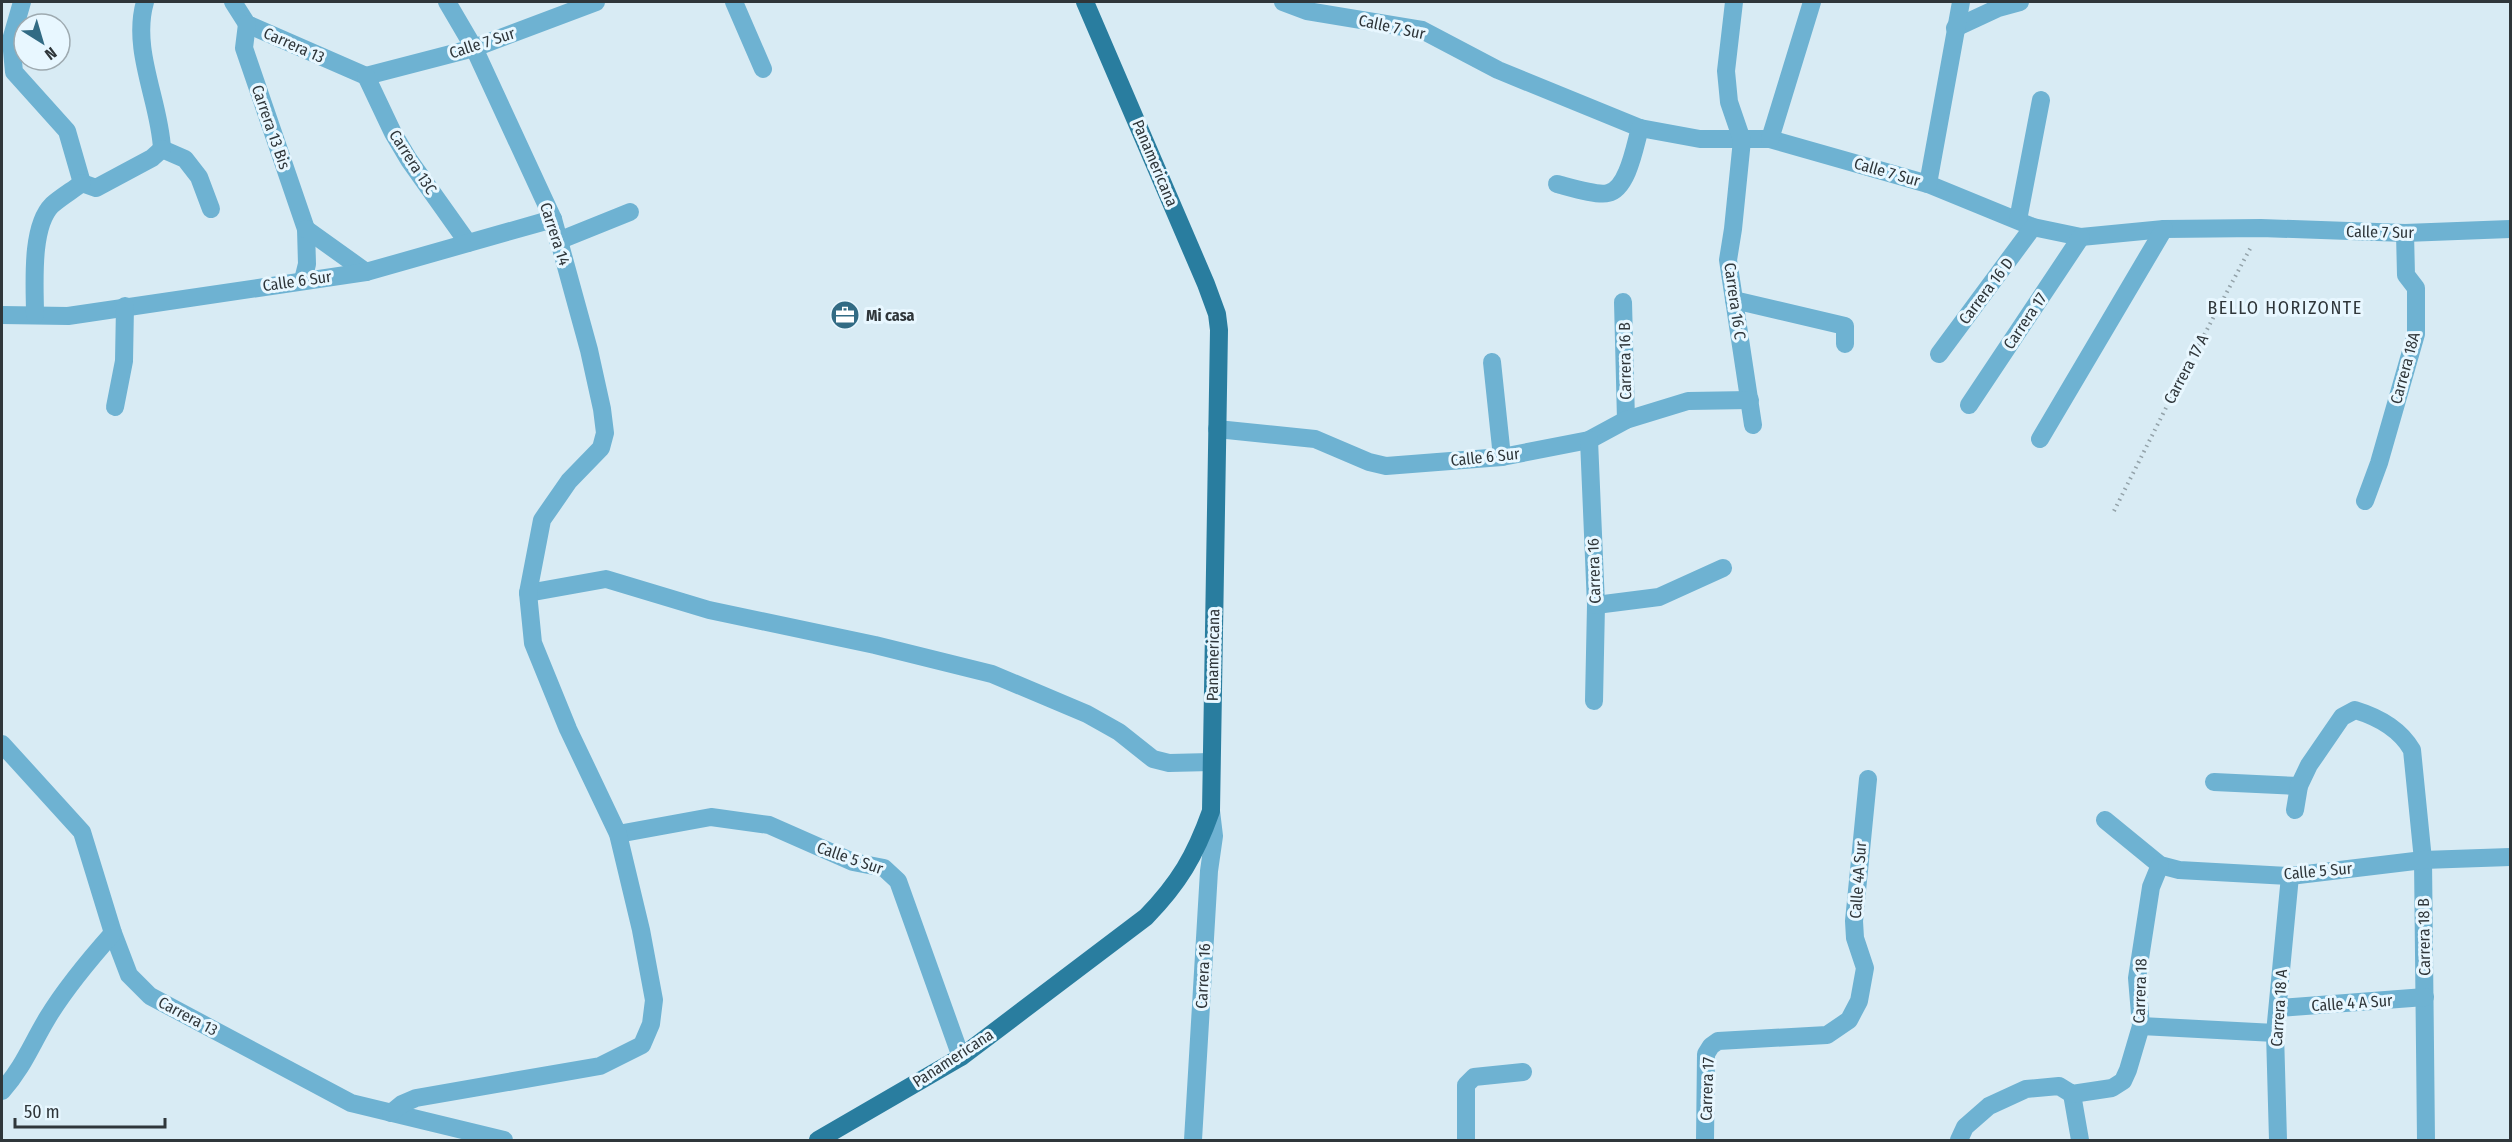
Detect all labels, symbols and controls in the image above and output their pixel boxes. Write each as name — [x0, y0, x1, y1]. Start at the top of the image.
street label: Calle 7 Sur — [1357, 11, 1428, 43]
north arrow — [12, 12, 72, 72]
street label: Carrera 13 — [261, 23, 327, 67]
street label: Calle 7 Sur — [447, 23, 518, 63]
text: N — [41, 43, 60, 64]
street label: Carrera 13 Bis — [248, 82, 294, 172]
street label: Panamericana — [1128, 117, 1182, 209]
street label: Carrera 13C — [385, 126, 441, 198]
street label: Calle 7 Sur — [1852, 154, 1923, 191]
street label: Carrera 14 — [536, 200, 574, 268]
street label: Calle 7 Sur — [2346, 222, 2414, 242]
street label: Carrera 16 D — [1955, 254, 2017, 328]
street label: Carrera 16 C — [1720, 261, 1750, 341]
street label: Calle 6 Sur — [261, 267, 333, 295]
street label: Carrera 17 — [1999, 289, 2051, 353]
district label: BELLO HORIZONTE — [2207, 297, 2363, 319]
office icon: Mi casa — [829, 299, 861, 331]
place label: Mi casa — [866, 306, 915, 325]
street label: Carrera 16 B — [1615, 322, 1635, 400]
street label: Carrera 18A — [2386, 329, 2424, 406]
street label: Carrera 17 A — [2160, 330, 2213, 407]
street label: Calle 6 Sur — [1450, 444, 1521, 470]
street label: Carrera 16 — [1583, 538, 1605, 604]
street label: Panamericana — [1203, 609, 1223, 701]
street label: Calle 5 Sur — [814, 838, 886, 878]
street label: Calle 4A Sur — [1846, 840, 1870, 919]
street label: Calle 5 Sur — [2283, 859, 2353, 883]
street label: Carrera 18 B — [2414, 898, 2434, 976]
street label: Carrera 16 — [1192, 943, 1214, 1009]
street label: Carrera 18 — [2129, 958, 2151, 1024]
street label: Carrera 18 A — [2267, 968, 2291, 1047]
street label: Calle 4 A Sur — [2311, 991, 2394, 1015]
street label: Carrera 13 — [155, 992, 221, 1040]
street label: Panamericana — [909, 1025, 997, 1091]
street label: Carrera 17 — [1696, 1056, 1718, 1121]
scale bar — [15, 1091, 165, 1129]
text: 50 m — [24, 1101, 60, 1123]

